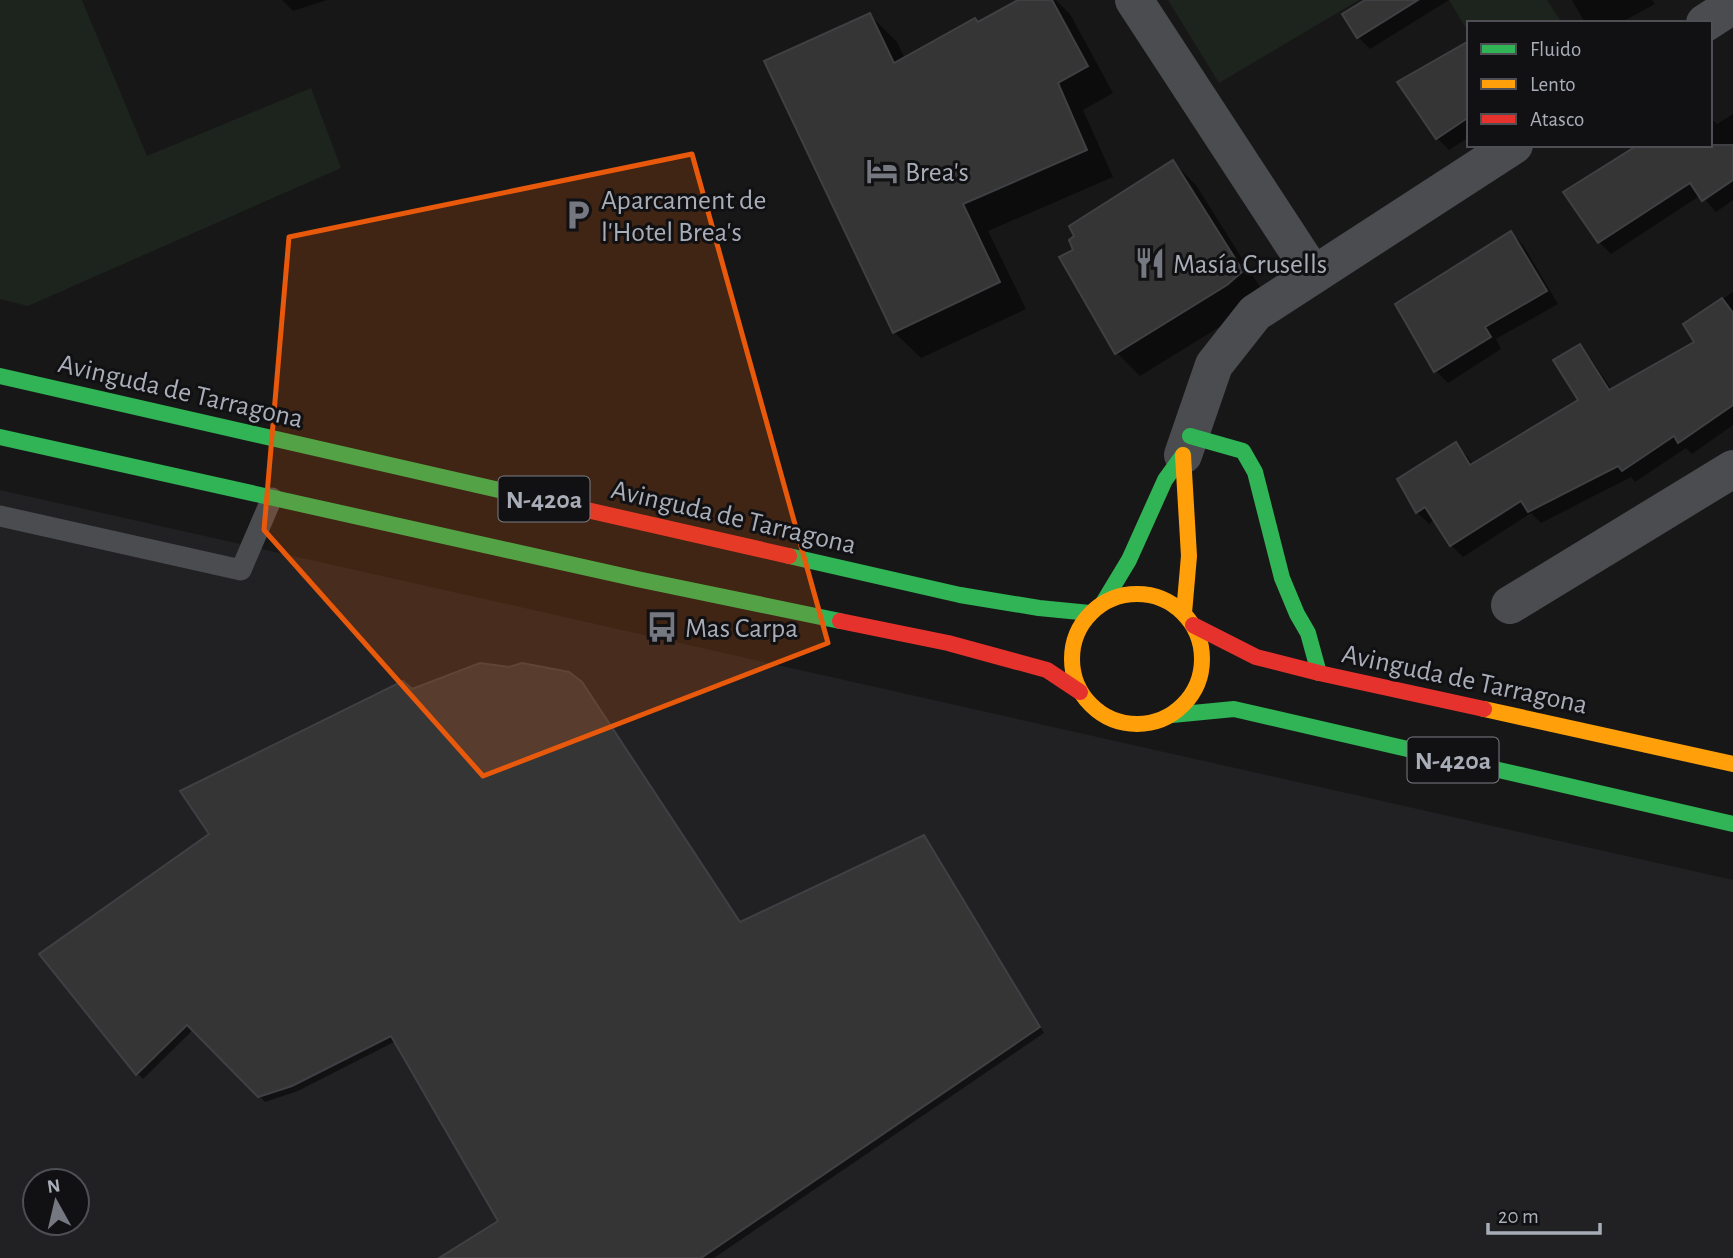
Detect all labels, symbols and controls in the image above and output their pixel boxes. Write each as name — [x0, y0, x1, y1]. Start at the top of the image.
legend — [1467, 21, 1712, 147]
text: Fluido — [1530, 39, 1581, 60]
text: Lento — [1530, 74, 1576, 95]
text: Atasco — [1530, 109, 1584, 130]
hotel icon: Brea's — [865, 154, 899, 188]
place label: Brea's — [905, 159, 969, 187]
place label: Aparcament de l'Hotel Brea's — [601, 187, 766, 247]
parking icon: Aparcament de l'Hotel Brea's — [561, 198, 595, 232]
restaurant icon: Masía Crusells — [1133, 246, 1167, 280]
place label: Masía Crusells — [1173, 251, 1327, 279]
street label: Avinguda de Tarragona — [55, 350, 306, 434]
street label: Avinguda de Tarragona — [608, 476, 859, 560]
road number: N-420a — [498, 477, 590, 522]
bus stop icon: Mas Carpa — [645, 610, 679, 644]
place label: Mas Carpa — [685, 615, 798, 643]
street label: Avinguda de Tarragona — [1339, 640, 1590, 720]
road number: N-420a — [1408, 738, 1498, 782]
north arrow — [21, 1167, 91, 1237]
text: N — [46, 1176, 62, 1197]
scale bar — [1488, 1192, 1600, 1236]
text: 20 m — [1498, 1206, 1539, 1227]

